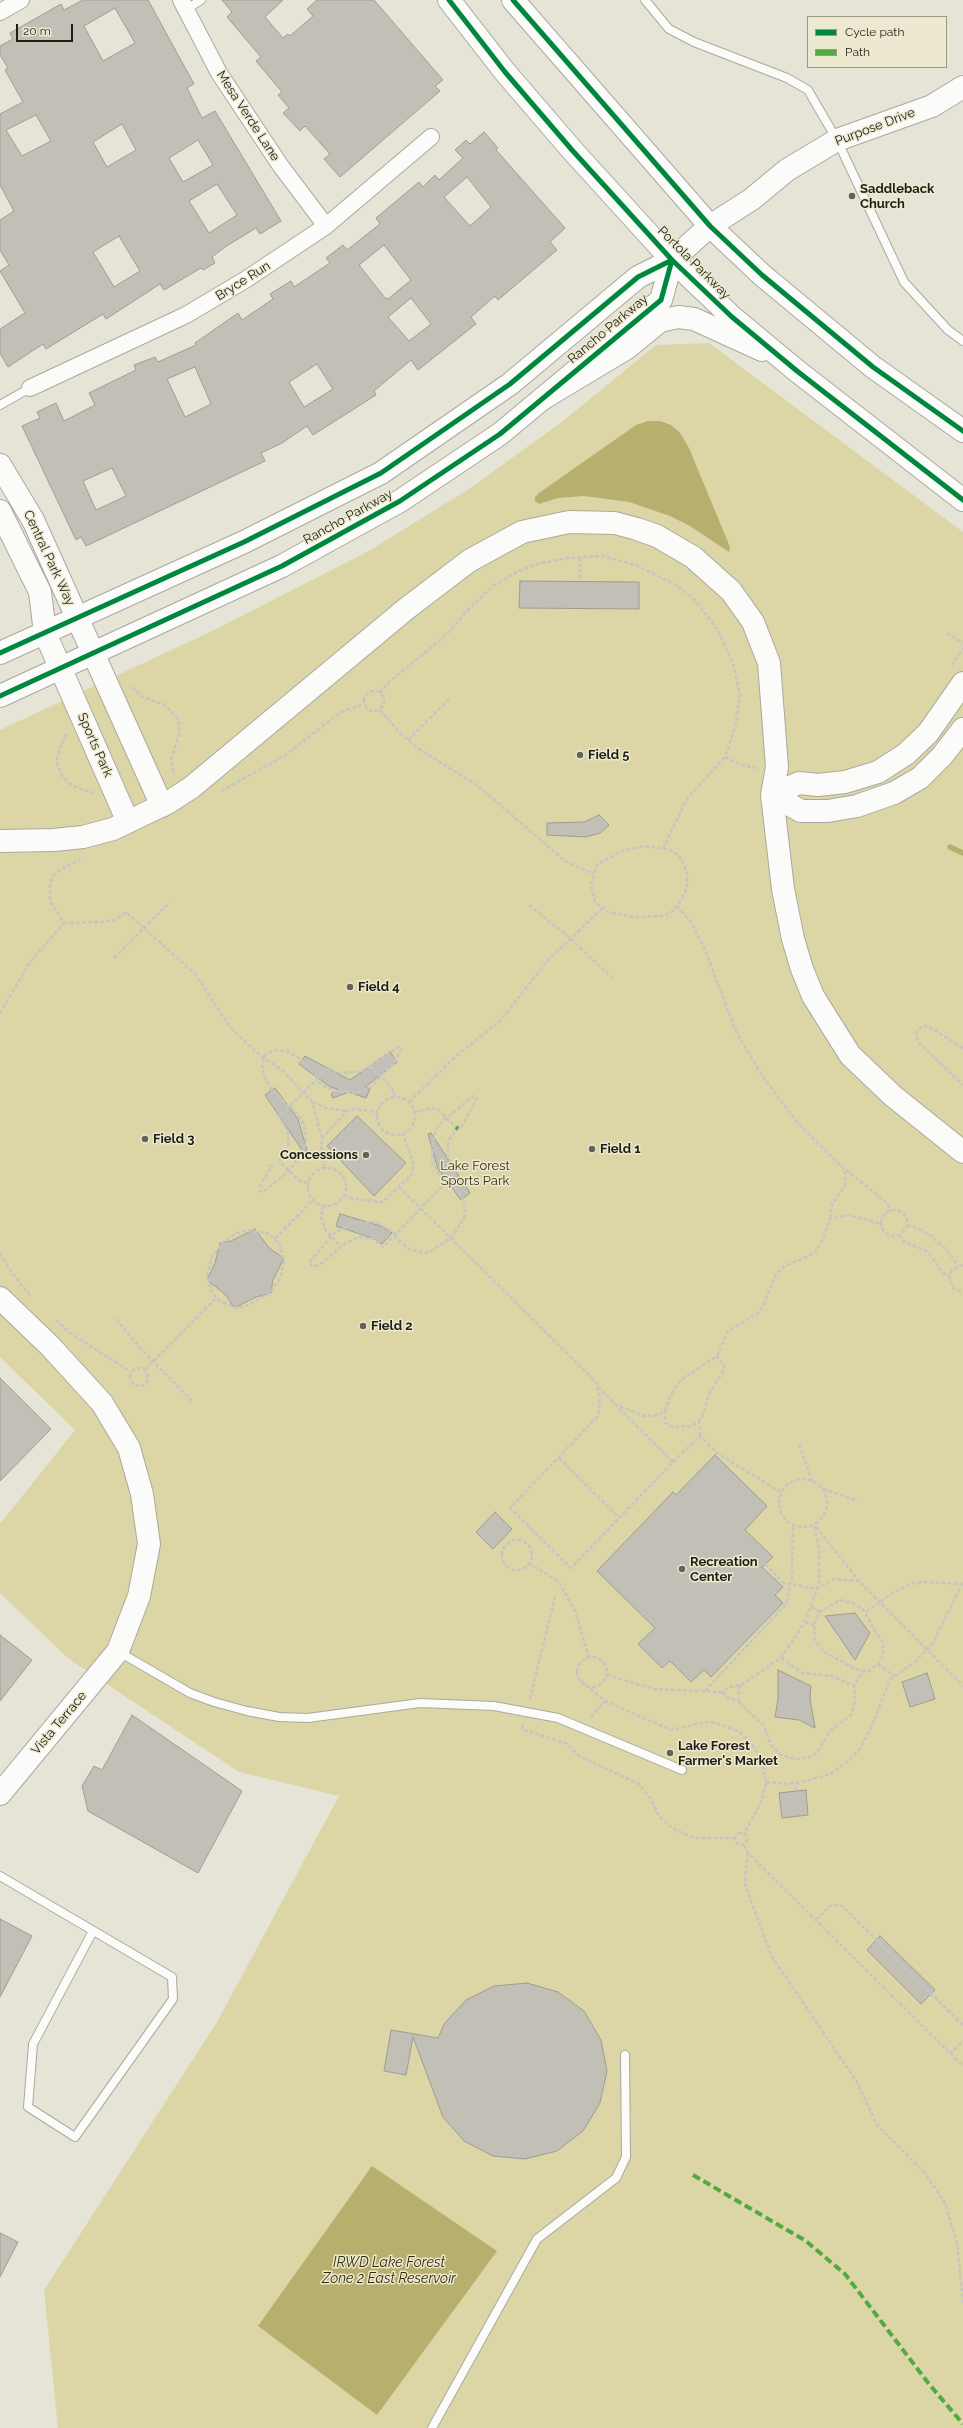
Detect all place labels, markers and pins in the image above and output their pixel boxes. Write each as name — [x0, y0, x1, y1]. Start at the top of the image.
place label: Saddleback Church — [860, 181, 934, 212]
marker: Saddleback Church — [847, 191, 857, 201]
place label: Field 5 — [588, 747, 629, 763]
marker: Field 5 — [575, 750, 585, 760]
place label: Field 4 — [358, 979, 400, 995]
marker: Field 4 — [345, 982, 355, 992]
place label: Field 3 — [153, 1131, 194, 1147]
marker: Field 3 — [140, 1134, 150, 1144]
place label: Field 1 — [600, 1141, 641, 1157]
marker: Field 1 — [587, 1144, 597, 1154]
place label: Concessions — [280, 1147, 358, 1163]
marker: Concessions — [361, 1150, 371, 1160]
place label: Field 2 — [371, 1318, 413, 1334]
marker: Field 2 — [358, 1321, 368, 1331]
place label: Recreation Center — [690, 1554, 758, 1585]
marker: Recreation Center — [677, 1564, 687, 1574]
place label: Lake Forest Farmer's Market — [678, 1738, 778, 1769]
marker: Lake Forest Farmer's Market — [665, 1748, 675, 1758]

